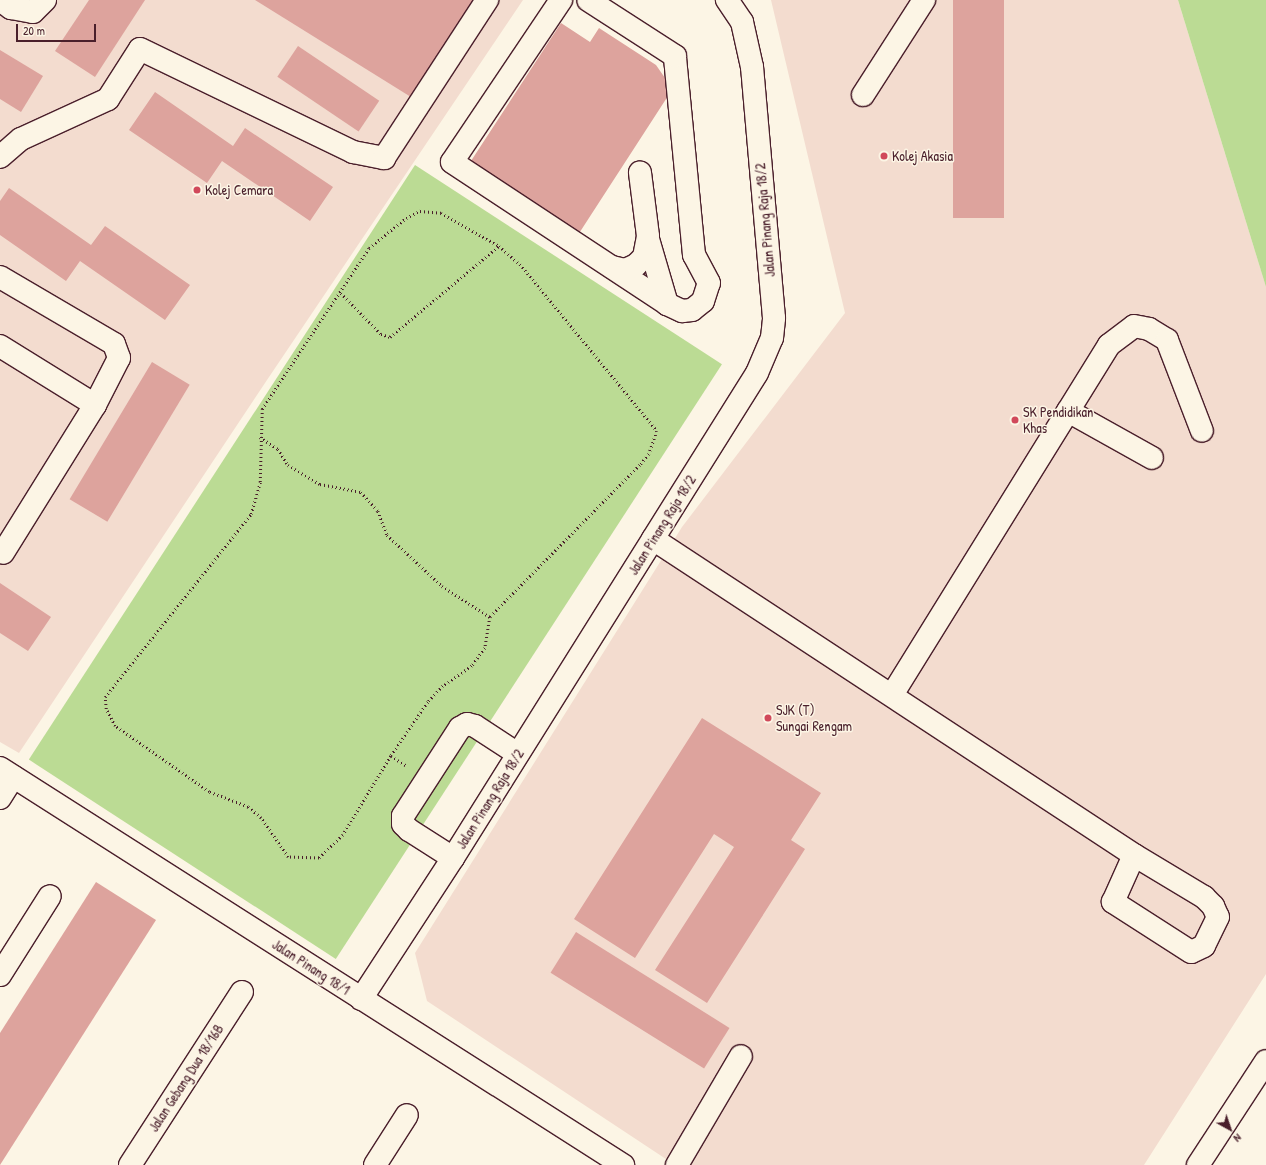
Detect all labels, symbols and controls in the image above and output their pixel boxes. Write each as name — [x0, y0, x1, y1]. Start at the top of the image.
scale bar — [18, 16, 98, 42]
text: 20 m — [23, 22, 45, 39]
place label: Kolej Akasia — [892, 148, 953, 164]
marker: Kolej Akasia — [879, 151, 889, 161]
street label: Jalan Pinang Raja 18/2 — [752, 162, 778, 278]
place label: Kolej Cemara — [205, 182, 273, 198]
marker: Kolej Cemara — [192, 185, 202, 195]
place label: SK Pendidikan Khas — [1023, 404, 1093, 436]
marker: SK Pendidikan Khas — [1010, 415, 1020, 425]
street label: Jalan Pinang Raja 18/2 — [625, 472, 699, 578]
place label: SJK (T) Sungai Rengam — [776, 702, 852, 734]
marker: SJK (T) Sungai Rengam — [763, 713, 773, 723]
street label: Jalan Pinang Raja 18/2 — [453, 746, 527, 852]
street label: Jalan Pinang 18/1 — [269, 936, 353, 998]
street label: Jalan Gebang Dua 18/16B — [145, 1021, 227, 1135]
north arrow — [1210, 1109, 1250, 1149]
text: N — [1231, 1131, 1244, 1145]

